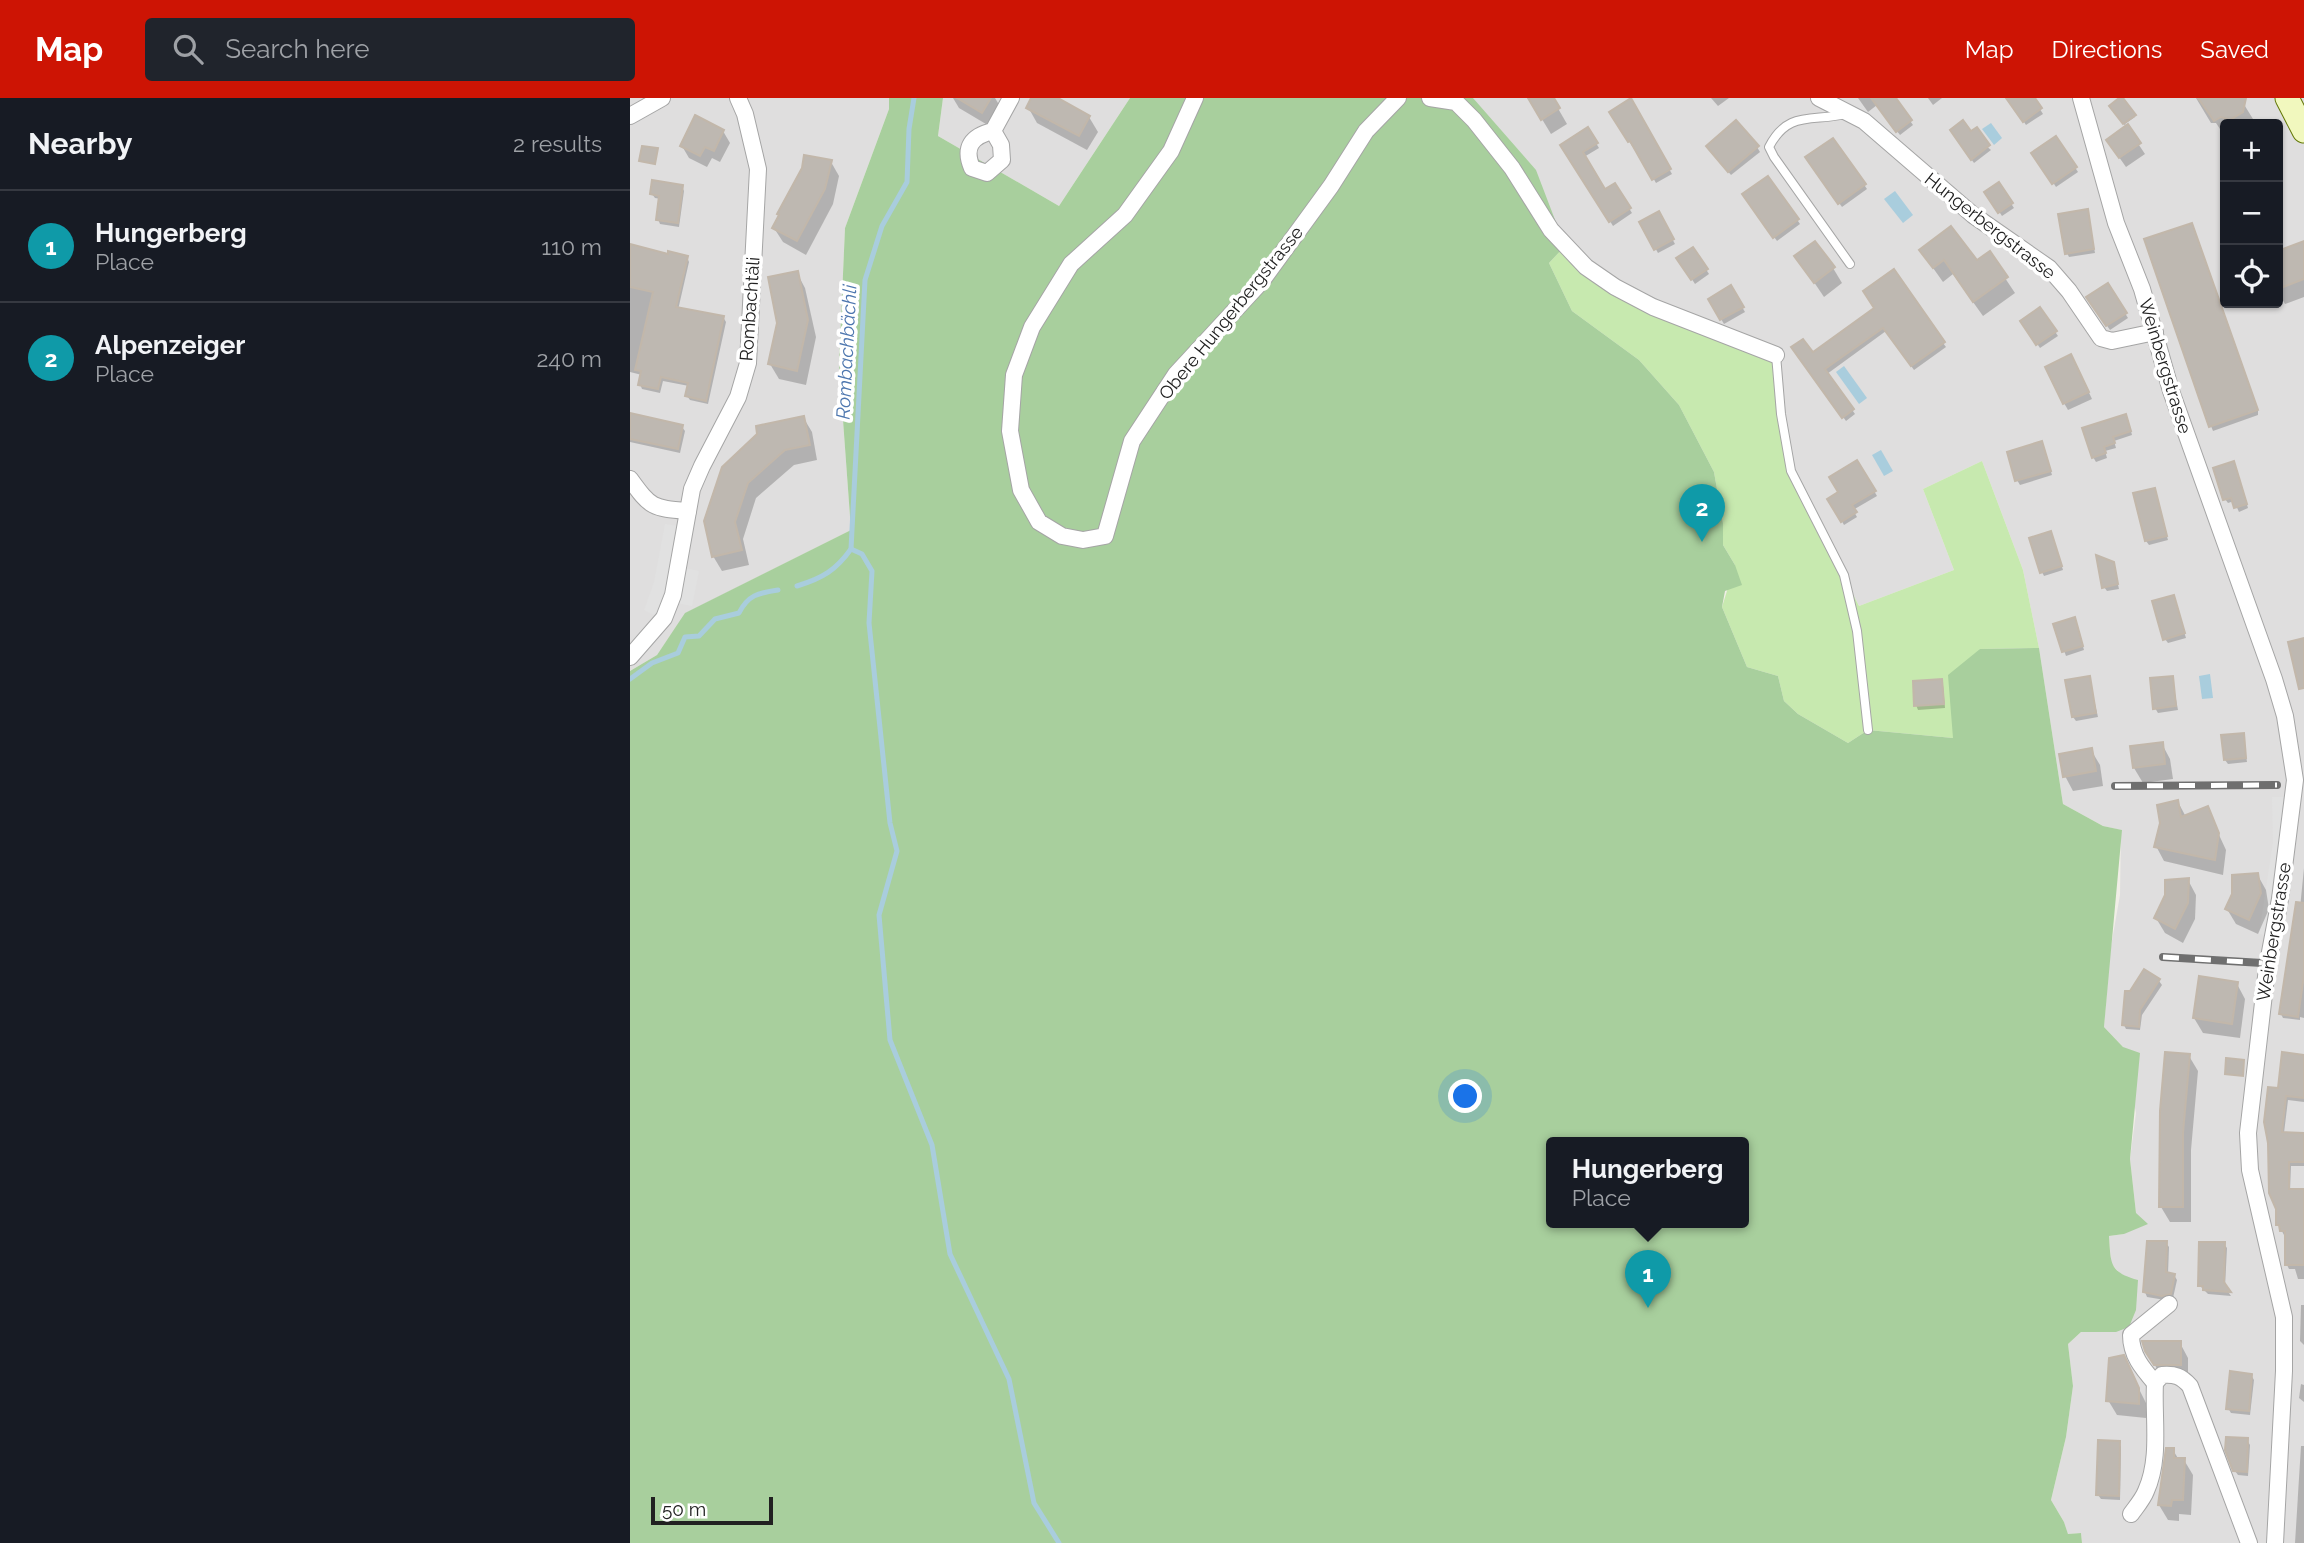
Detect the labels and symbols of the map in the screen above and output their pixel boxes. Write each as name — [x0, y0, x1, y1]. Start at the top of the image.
street label: Hungerbergstrasse — [1921, 168, 2060, 283]
street label: Obere Hungerbergstrasse — [1154, 222, 1307, 403]
street label: Rombachtäli — [735, 256, 764, 362]
water label: Rombachbächli — [831, 283, 861, 420]
street label: Weinbergstrasse — [2135, 296, 2196, 436]
pin: 2 — [1679, 484, 1725, 542]
street label: Weinbergstrasse — [2252, 861, 2295, 1003]
your location — [1448, 1079, 1482, 1113]
pin: 1 — [1625, 1250, 1671, 1308]
scale bar — [651, 1494, 774, 1526]

